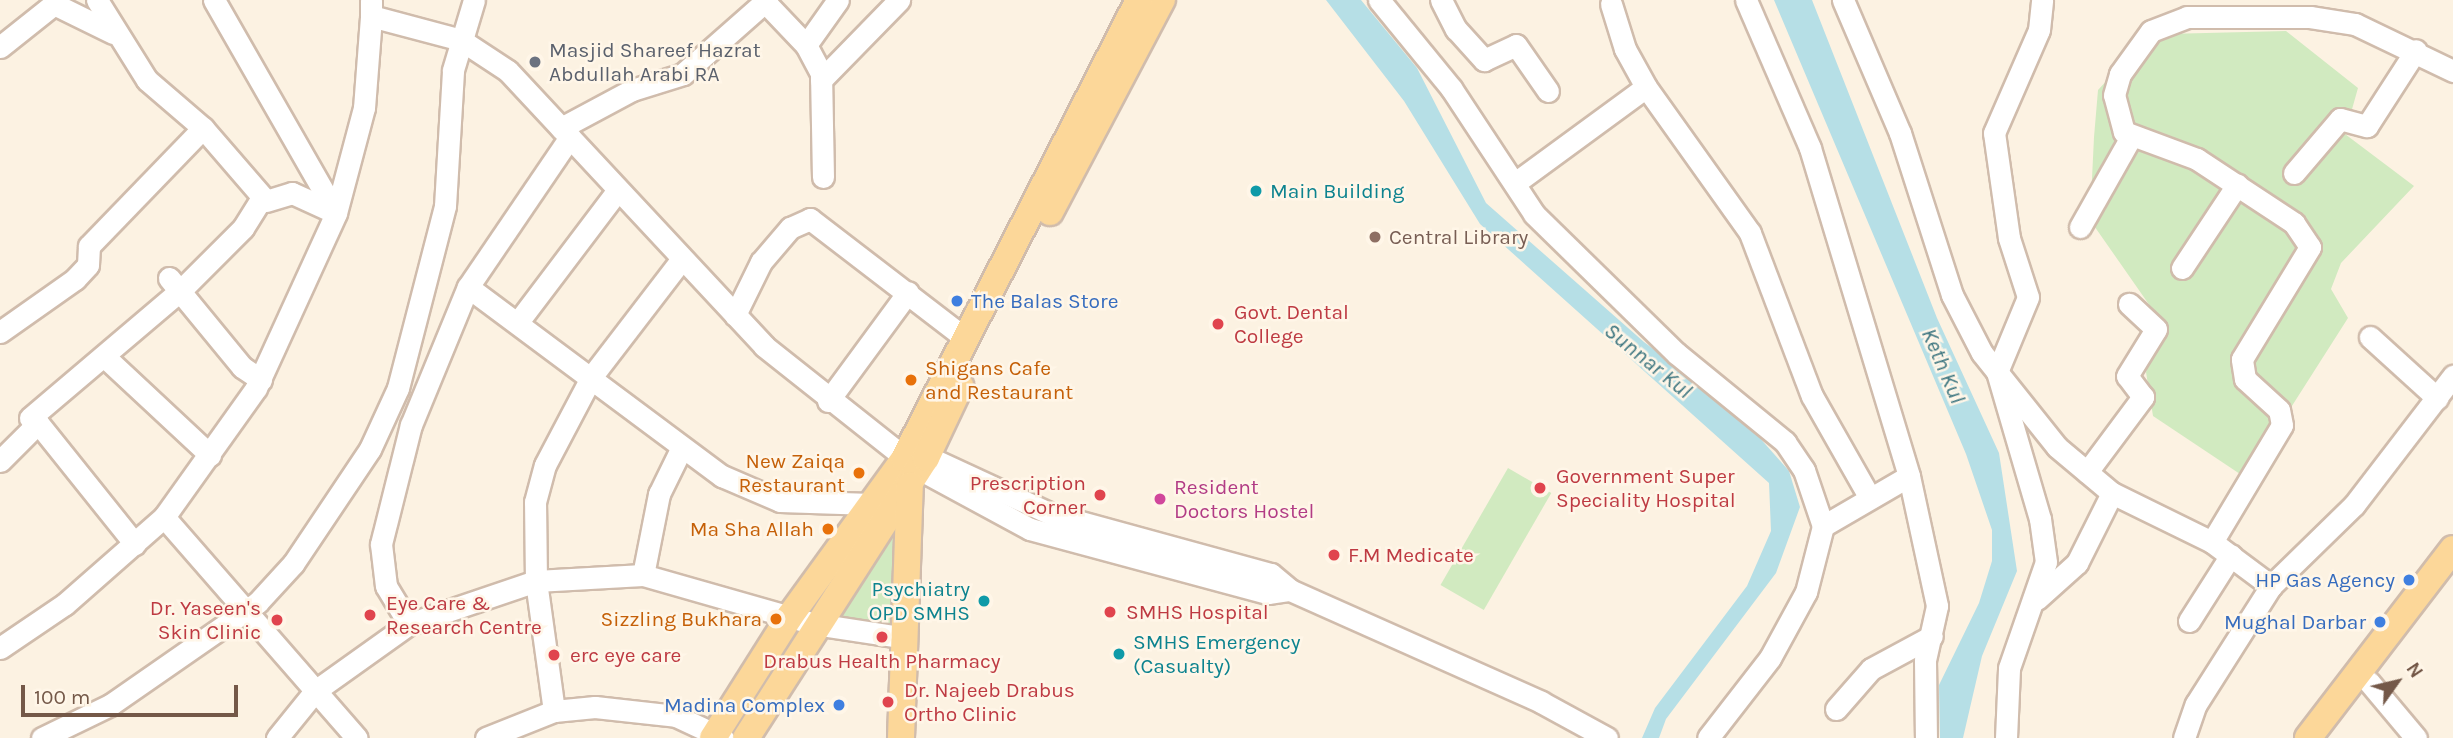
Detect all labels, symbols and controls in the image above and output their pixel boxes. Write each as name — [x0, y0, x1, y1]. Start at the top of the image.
place label: Masjid Shareef Hazrat Abdullah Arabi RA — [549, 37, 761, 87]
marker: Masjid Shareef Hazrat Abdullah Arabi RA — [527, 54, 543, 70]
place label: Main Building — [1270, 178, 1404, 204]
marker: Main Building — [1248, 183, 1264, 199]
place label: Central Library — [1389, 224, 1528, 250]
marker: Central Library — [1367, 229, 1383, 245]
place label: The Balas Store — [971, 288, 1118, 314]
marker: The Balas Store — [949, 293, 965, 309]
place label: Govt. Dental College — [1234, 299, 1349, 349]
marker: Govt. Dental College — [1208, 314, 1228, 334]
water label: Sunnar Kul — [1598, 317, 1698, 405]
water label: Keth Kul — [1915, 324, 1971, 408]
place label: Shigans Cafe and Restaurant — [925, 355, 1073, 405]
marker: Shigans Cafe and Restaurant — [903, 372, 919, 388]
place label: New Zaiqa Restaurant — [738, 448, 845, 498]
place label: Government Super Speciality Hospital — [1556, 463, 1736, 513]
marker: New Zaiqa Restaurant — [851, 465, 867, 481]
place label: Prescription Corner — [970, 470, 1086, 520]
place label: Resident Doctors Hostel — [1174, 474, 1314, 524]
marker: Government Super Speciality Hospital — [1530, 478, 1550, 498]
marker: Prescription Corner — [1092, 487, 1108, 503]
marker: Resident Doctors Hostel — [1152, 491, 1168, 507]
place label: Ma Sha Allah — [690, 516, 814, 542]
marker: Ma Sha Allah — [820, 521, 836, 537]
place label: F.M Medicate — [1348, 542, 1474, 568]
marker: F.M Medicate — [1326, 547, 1342, 563]
place label: HP Gas Agency — [2255, 567, 2395, 593]
marker: HP Gas Agency — [2401, 572, 2417, 588]
place label: Psychiatry OPD SMHS — [869, 576, 970, 626]
place label: Eye Care & Research Centre — [386, 590, 542, 640]
marker: Psychiatry OPD SMHS — [976, 593, 992, 609]
place label: Dr. Yaseen's Skin Clinic — [150, 595, 261, 645]
place label: SMHS Hospital — [1126, 599, 1269, 625]
marker: SMHS Hospital — [1100, 602, 1120, 622]
marker: Eye Care & Research Centre — [360, 605, 380, 625]
place label: Sizzling Bukhara — [600, 606, 762, 632]
place label: Mughal Darbar — [2224, 609, 2366, 635]
marker: Dr. Yaseen's Skin Clinic — [267, 610, 287, 630]
marker: Sizzling Bukhara — [768, 611, 784, 627]
marker: Mughal Darbar — [2372, 614, 2388, 630]
marker: Drabus Health Pharmacy — [874, 629, 890, 645]
place label: SMHS Emergency (Casualty) — [1133, 629, 1301, 679]
place label: erc eye care — [570, 642, 681, 668]
marker: erc eye care — [544, 645, 564, 665]
marker: SMHS Emergency (Casualty) — [1111, 646, 1127, 662]
north arrow — [2362, 647, 2432, 717]
place label: Drabus Health Pharmacy — [763, 648, 1001, 674]
text: N — [2401, 658, 2427, 682]
scale bar — [24, 672, 242, 716]
place label: Dr. Najeeb Drabus Ortho Clinic — [904, 677, 1075, 727]
text: 100 m — [34, 685, 91, 709]
place label: Madina Complex — [664, 692, 825, 718]
marker: Dr. Najeeb Drabus Ortho Clinic — [878, 692, 898, 712]
marker: Madina Complex — [831, 697, 847, 713]

